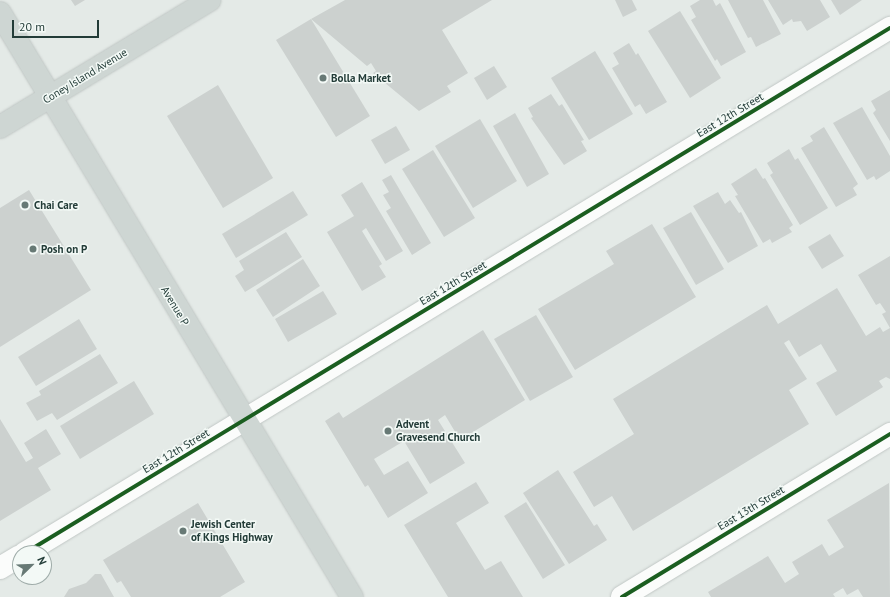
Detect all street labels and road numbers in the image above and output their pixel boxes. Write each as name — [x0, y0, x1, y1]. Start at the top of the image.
street label: Coney Island Avenue — [40, 45, 130, 107]
street label: East 12th Street — [694, 90, 766, 140]
street label: East 12th Street — [417, 258, 489, 308]
street label: Avenue P — [158, 284, 192, 328]
street label: East 12th Street — [140, 426, 212, 476]
street label: East 13th Street — [715, 483, 787, 533]

